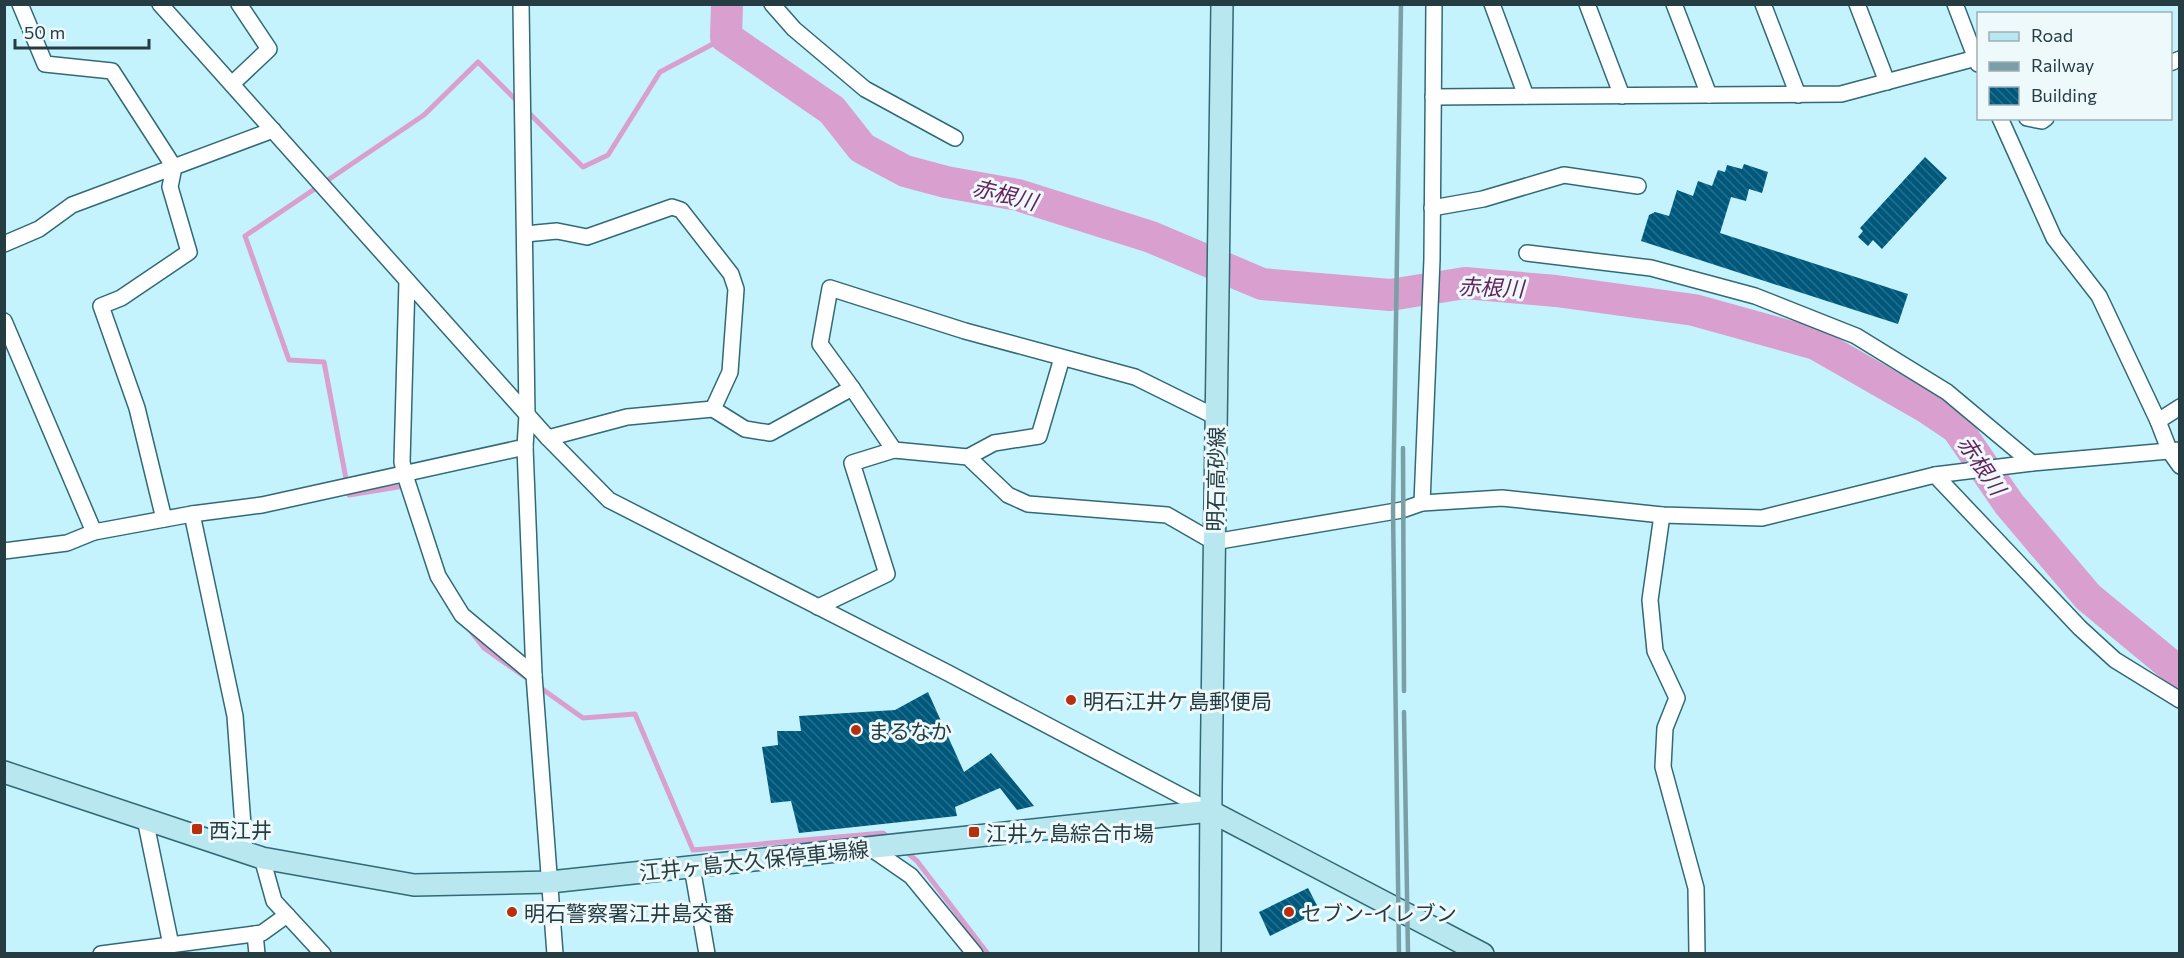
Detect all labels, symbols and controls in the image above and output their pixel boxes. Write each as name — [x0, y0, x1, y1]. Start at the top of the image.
scale bar — [15, 12, 148, 50]
legend — [1977, 12, 2172, 120]
text: 50 m — [24, 21, 65, 43]
text: Road — [2031, 24, 2073, 46]
text: Railway — [2031, 54, 2094, 76]
text: Building — [2031, 84, 2097, 106]
water label: 赤根川 — [970, 173, 1042, 216]
water label: 赤根川 — [1458, 272, 1526, 302]
street label: 明石高砂線 — [1202, 426, 1228, 532]
water label: 赤根川 — [1952, 430, 2013, 502]
place label: 明石江井ケ島郵便局 — [1083, 688, 1272, 713]
marker: 明石江井ケ島郵便局 — [1064, 693, 1078, 707]
place label: まるなか — [868, 718, 952, 743]
marker: まるなか — [849, 723, 863, 737]
place label: 西江井 — [209, 817, 272, 842]
place label: 江井ヶ島綜合市場 — [986, 820, 1154, 845]
marker: 西江井 — [190, 822, 204, 836]
marker: 江井ヶ島綜合市場 — [967, 825, 981, 839]
street label: 江井ヶ島大久保停車場線 — [638, 835, 870, 885]
place label: 明石警察署江井島交番 — [524, 900, 734, 925]
place label: セブン-イレブン — [1301, 900, 1457, 925]
marker: 明石警察署江井島交番 — [505, 905, 519, 919]
marker: セブン-イレブン — [1282, 905, 1296, 919]

